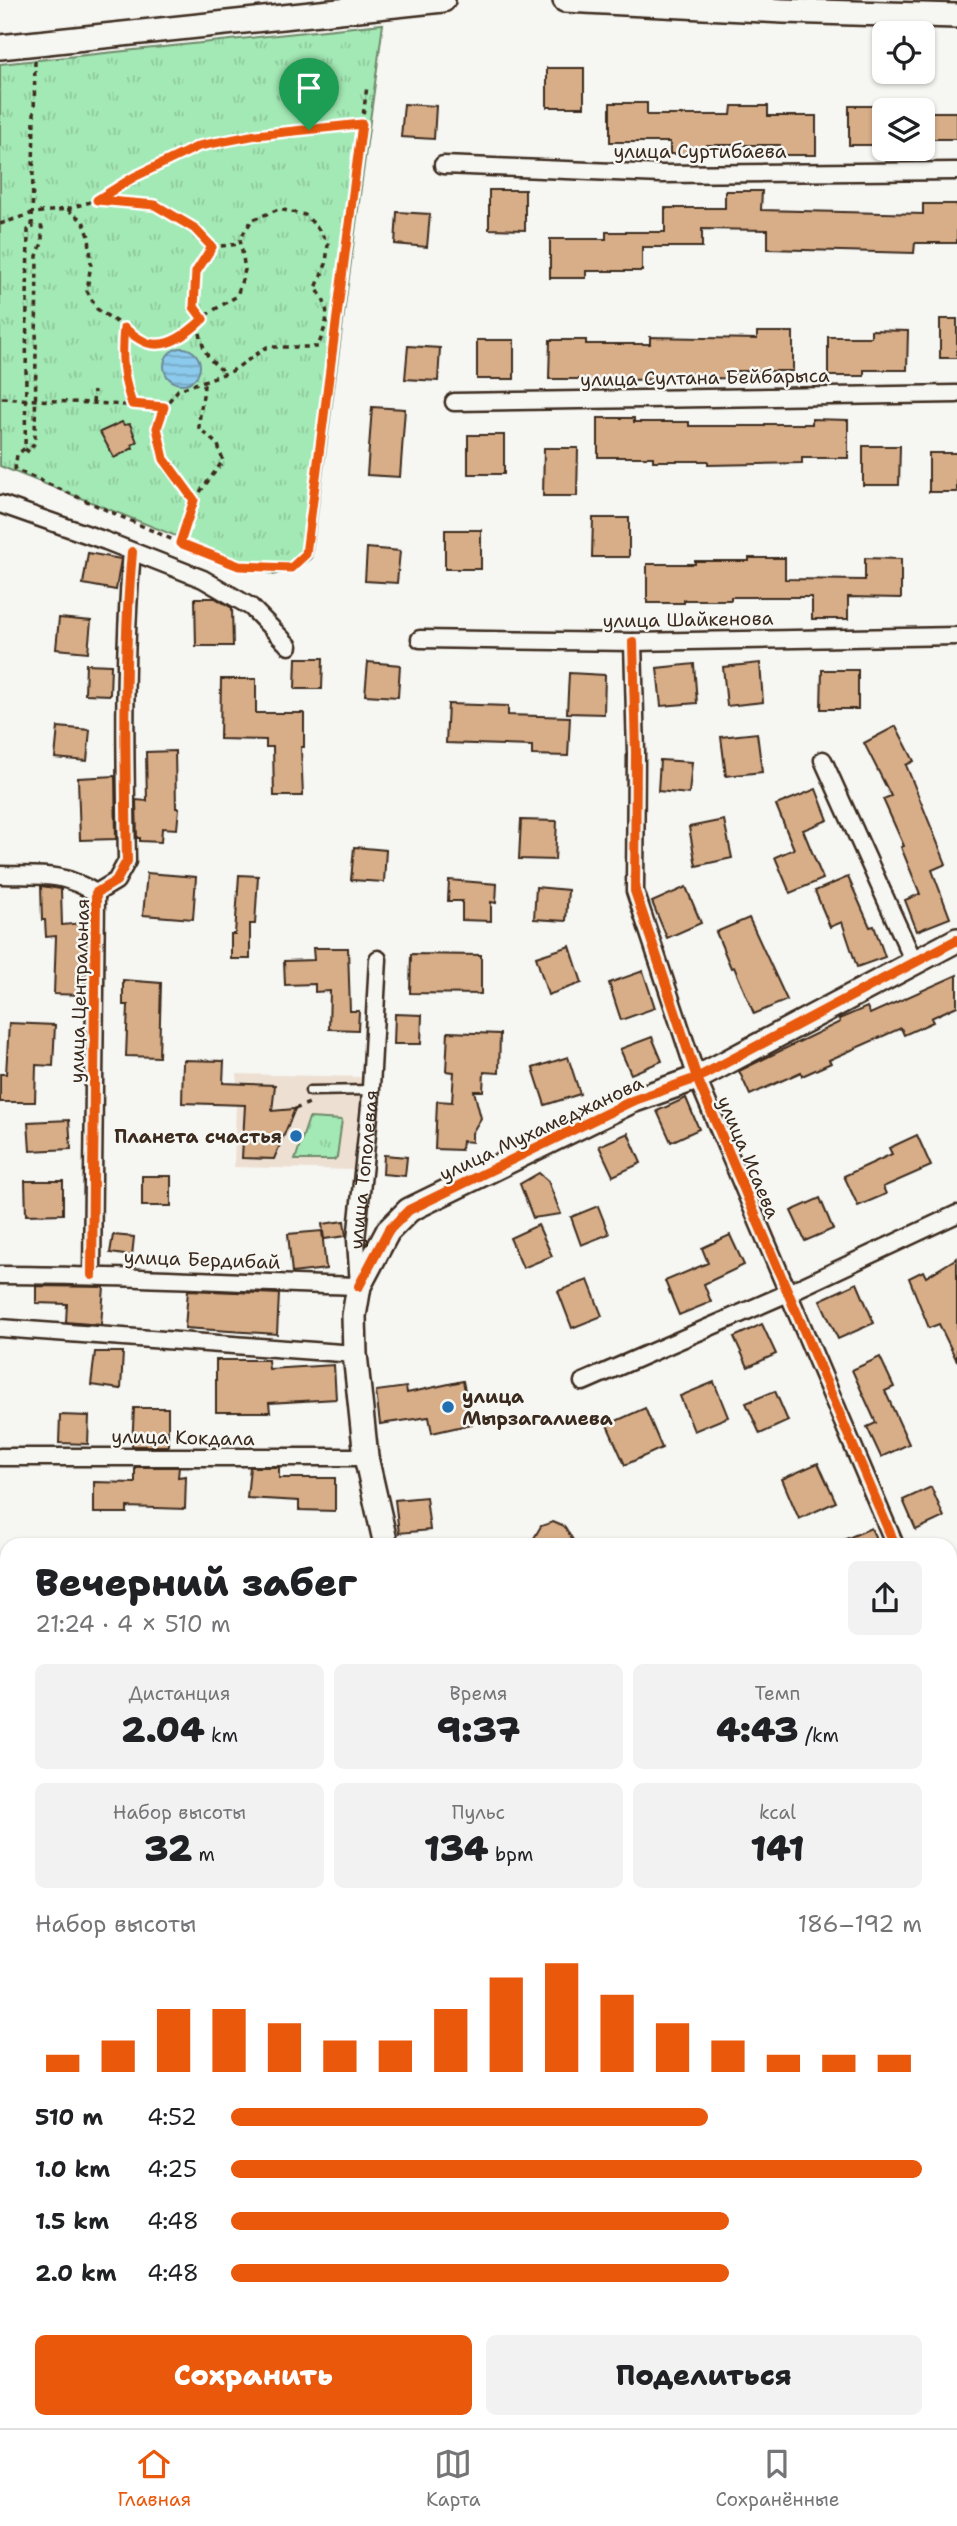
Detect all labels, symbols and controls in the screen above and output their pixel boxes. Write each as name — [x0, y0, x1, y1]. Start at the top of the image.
map controls — [872, 21, 935, 161]
button: locate — [872, 21, 935, 84]
pin — [279, 58, 339, 130]
icon: arrive — [290, 69, 328, 107]
button: layers — [872, 98, 935, 161]
street label: улица Суртибаева — [613, 139, 787, 164]
street label: улица Султана Бейбарыса — [580, 363, 830, 392]
street label: улица Шайкенова — [602, 606, 774, 633]
street label: улица Центральная — [64, 898, 95, 1084]
street label: улица Мухамеджанова — [435, 1070, 647, 1187]
street label: улица Тополевая — [344, 1089, 384, 1250]
street label: улица Исаева — [712, 1092, 786, 1222]
place label: Планета счастья — [114, 1124, 282, 1149]
marker: Планета счастья — [288, 1128, 304, 1144]
street label: улица Бердибай — [123, 1244, 281, 1275]
place label: улица Мырзагалиева — [462, 1384, 613, 1431]
marker: улица Мырзагалиева — [440, 1399, 456, 1415]
street label: улица Кокдала — [111, 1424, 255, 1451]
text: Вечерний забег — [35, 1557, 357, 1608]
button: share — [848, 1561, 922, 1635]
text: 21:24 · 4 × 510 m — [35, 1609, 231, 1639]
text: Дистанция — [129, 1681, 230, 1706]
text: Время — [450, 1681, 507, 1706]
text: Темп — [755, 1681, 800, 1706]
text: 2.04 — [121, 1706, 205, 1753]
text: 9:37 — [437, 1706, 520, 1753]
text: 4:43 — [716, 1706, 798, 1753]
text: km — [205, 1723, 238, 1748]
text: /km — [798, 1723, 839, 1748]
text: Набор высоты — [113, 1800, 246, 1825]
text: Пульс — [452, 1800, 505, 1825]
text: kcal — [759, 1800, 796, 1825]
text: 32 — [144, 1825, 192, 1872]
text: 134 — [424, 1825, 489, 1872]
text: 141 — [750, 1825, 805, 1872]
text: m — [192, 1842, 215, 1867]
text: bpm — [489, 1842, 533, 1867]
text: Набор высоты — [35, 1909, 196, 1939]
text: 186–192 m — [798, 1909, 922, 1939]
text: 510 m — [35, 2102, 103, 2132]
text: 4:52 — [147, 2102, 197, 2132]
text: 1.0 km — [35, 2154, 110, 2184]
text: 4:25 — [147, 2154, 197, 2184]
text: 1.5 km — [35, 2206, 109, 2236]
text: 4:48 — [147, 2206, 199, 2236]
text: 2.0 km — [35, 2258, 117, 2288]
text: 4:48 — [147, 2258, 199, 2288]
button: Сохранить — [35, 2335, 472, 2415]
button: Поделиться — [486, 2335, 922, 2415]
tab: Главная — [117, 2445, 191, 2512]
tab: Карта — [426, 2445, 480, 2512]
tab: Сохранённые — [715, 2445, 840, 2512]

